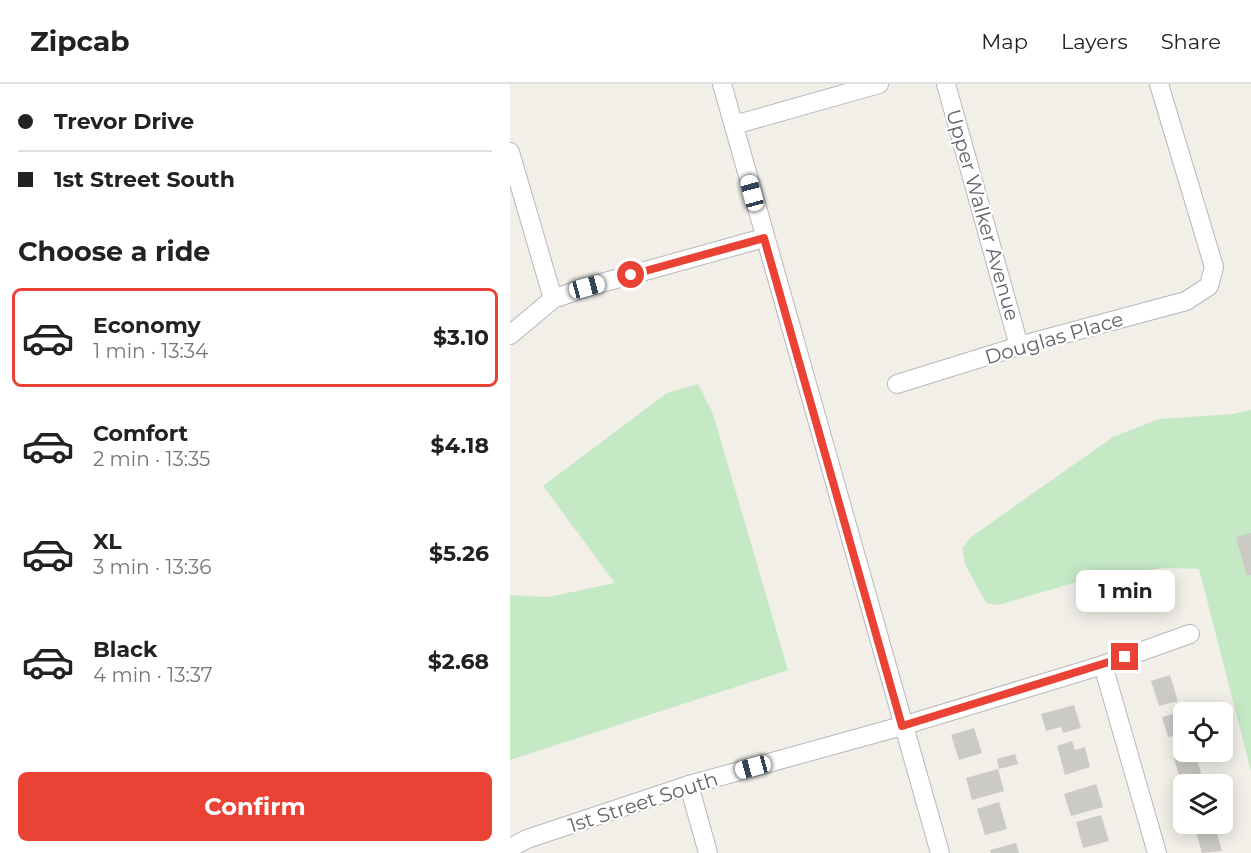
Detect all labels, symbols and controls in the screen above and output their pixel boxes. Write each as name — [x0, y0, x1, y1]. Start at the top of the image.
text: Zipcab — [30, 24, 130, 58]
text: Map — [981, 29, 1028, 54]
text: Layers — [1061, 29, 1128, 54]
text: Share — [1161, 29, 1221, 54]
street label: Upper Walker Avenue — [941, 106, 1025, 324]
text: Trevor Drive — [54, 108, 194, 135]
text: 1st Street South — [54, 166, 235, 193]
car — [739, 173, 765, 213]
text: Choose a ride — [18, 235, 210, 268]
route start — [617, 261, 644, 288]
car — [567, 274, 607, 300]
street label: Douglas Place — [982, 307, 1126, 369]
icon: car — [21, 311, 75, 365]
text: Economy — [93, 312, 201, 339]
text: $3.10 — [433, 324, 489, 351]
text: 1 min · 13:34 — [93, 339, 208, 363]
icon: car — [21, 419, 75, 473]
text: Comfort — [93, 420, 188, 447]
text: $4.18 — [431, 432, 489, 459]
text: 2 min · 13:35 — [93, 447, 210, 471]
icon: car — [21, 527, 75, 581]
text: XL — [93, 528, 122, 555]
text: $5.26 — [429, 540, 489, 567]
text: 3 min · 13:36 — [93, 555, 211, 579]
callout: 1 min — [1076, 570, 1174, 612]
text: 1 min — [1098, 579, 1153, 603]
icon: car — [21, 635, 75, 689]
text: Black — [93, 636, 157, 663]
route end — [1111, 643, 1138, 670]
text: $2.68 — [428, 648, 489, 675]
text: 4 min · 13:37 — [93, 663, 213, 687]
map controls — [1173, 702, 1233, 834]
button: locate — [1173, 702, 1233, 762]
car — [733, 754, 773, 780]
street label: 1st Street South — [565, 766, 721, 838]
button: Confirm — [18, 772, 492, 841]
button: layers — [1173, 774, 1233, 834]

